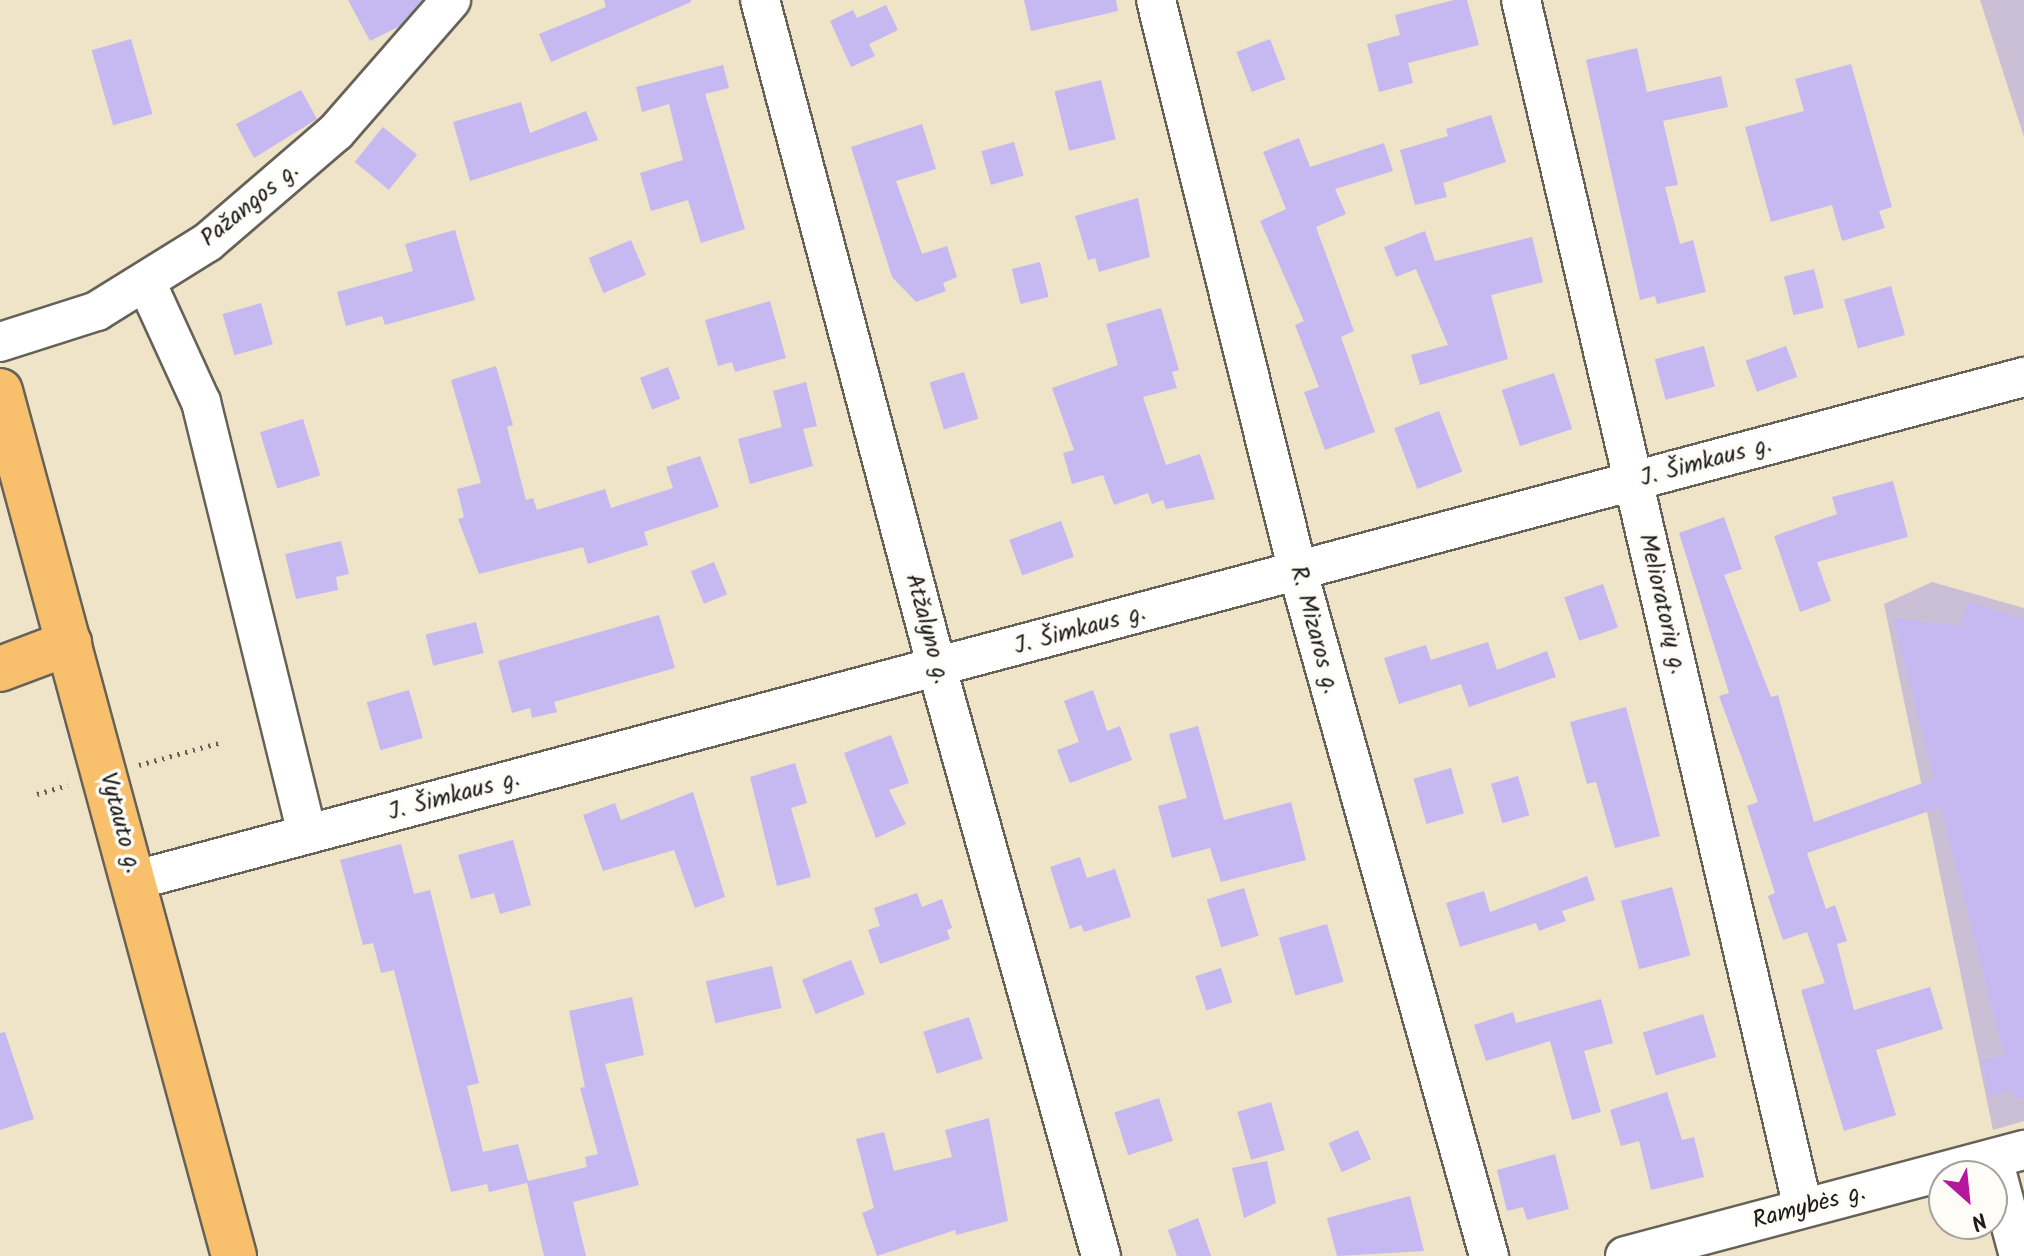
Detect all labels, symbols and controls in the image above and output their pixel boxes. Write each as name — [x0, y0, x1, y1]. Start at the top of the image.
street label: Pažangos g. — [195, 157, 305, 253]
street label: J. Šimkaus g. — [1637, 431, 1775, 493]
street label: Melioratorių g. — [1632, 531, 1692, 677]
street label: R. Mizaros g. — [1283, 563, 1345, 697]
street label: Atžalyno g. — [898, 571, 956, 687]
street label: J. Šimkaus g. — [1011, 599, 1149, 661]
street label: J. Šimkaus g. — [385, 765, 523, 827]
street label: Vytauto g. — [93, 770, 147, 876]
north arrow — [1928, 1160, 2008, 1240]
street label: Ramybės g. — [1749, 1178, 1869, 1236]
text: N — [1964, 1201, 1992, 1239]

